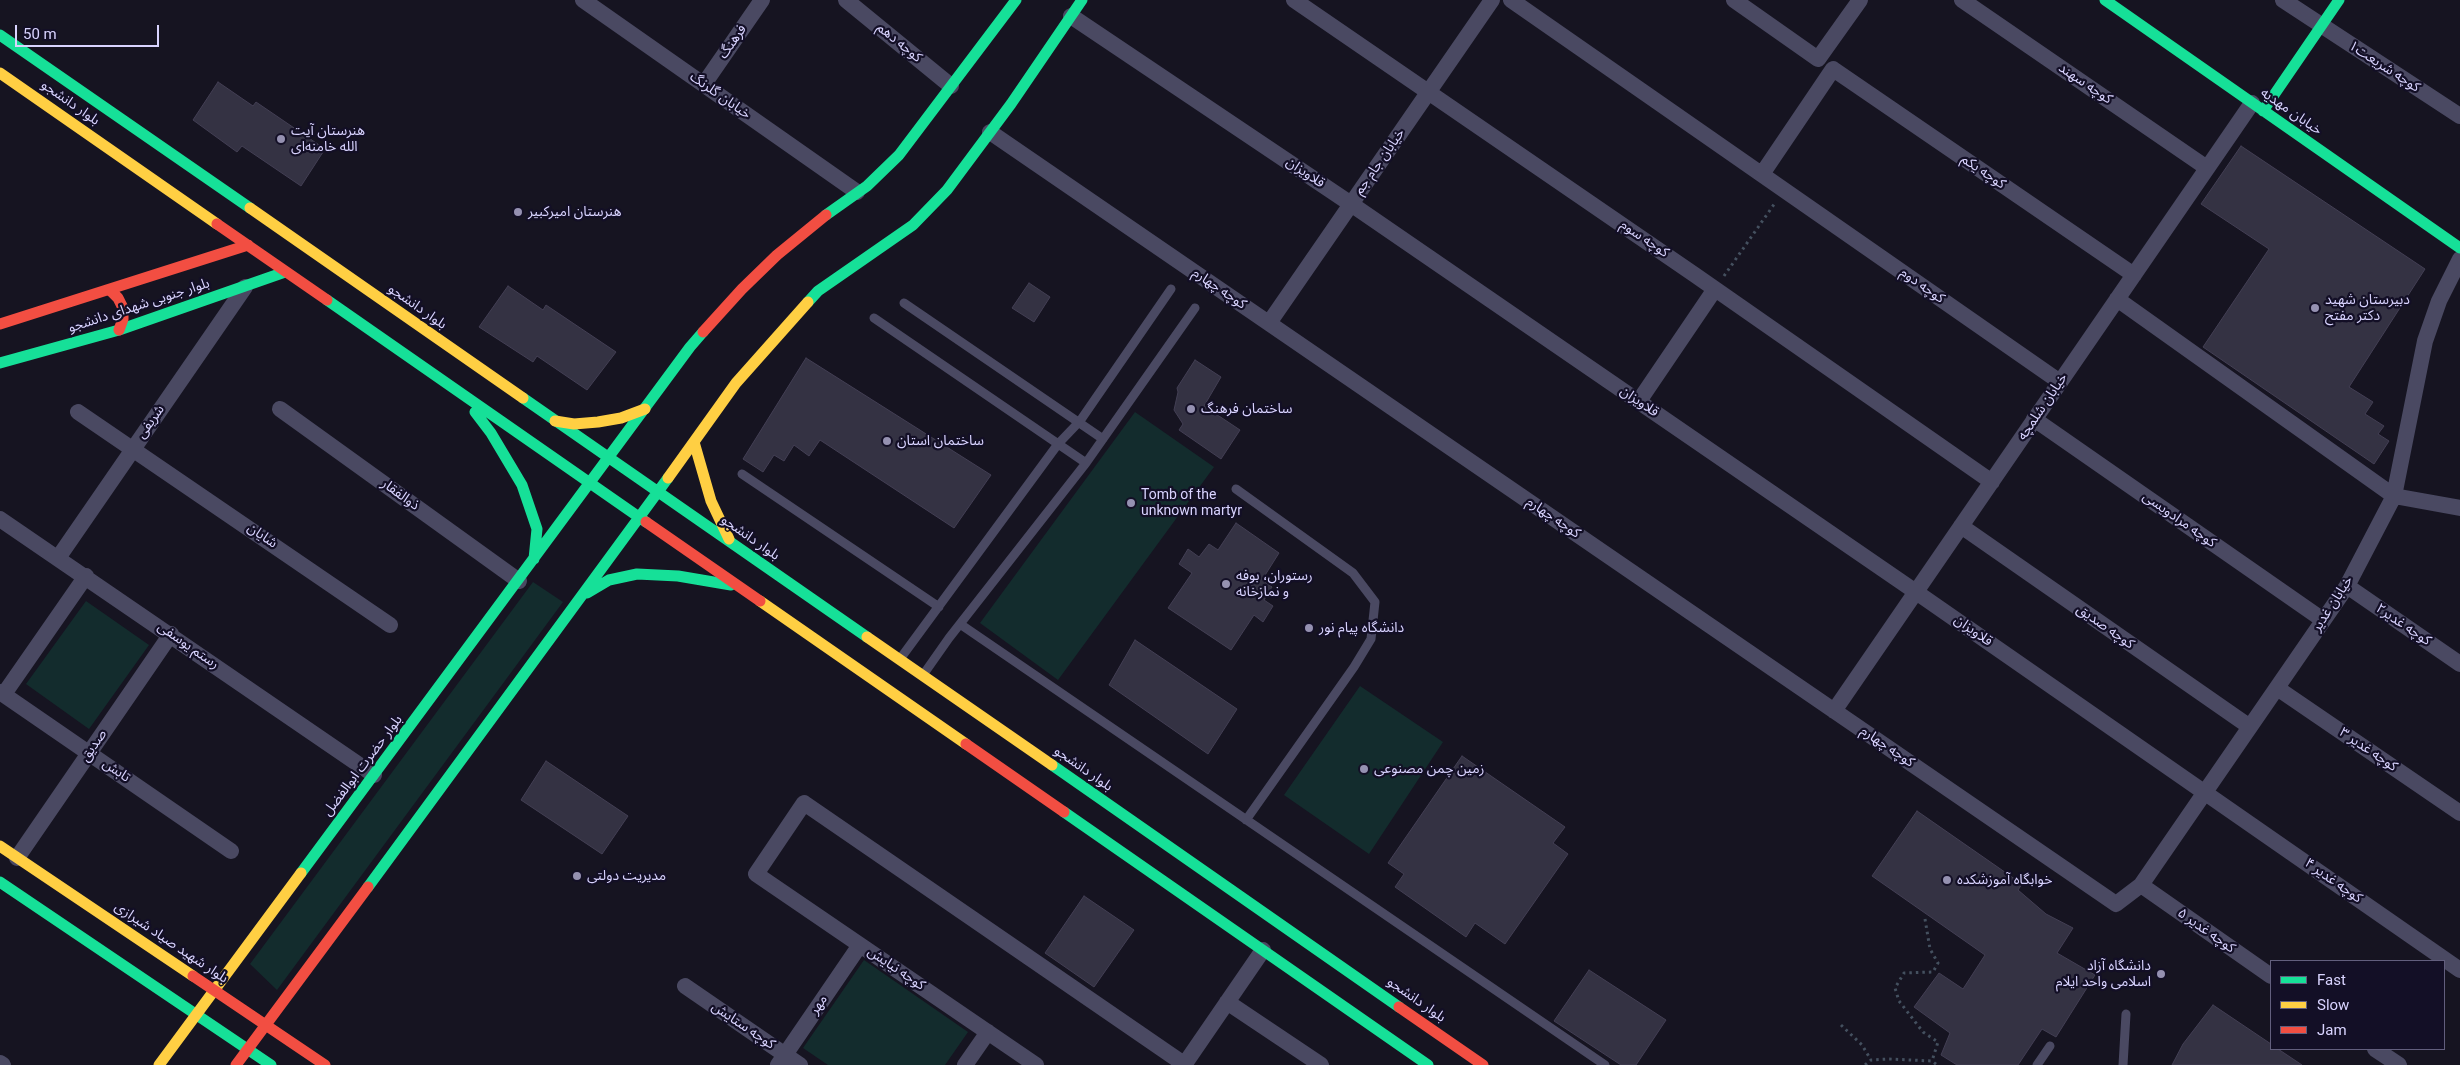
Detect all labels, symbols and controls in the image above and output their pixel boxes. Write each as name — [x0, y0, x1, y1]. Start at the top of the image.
scale bar — [18, 15, 161, 47]
street label: کوچه دهم — [873, 20, 925, 66]
street label: فرهنگ — [715, 22, 751, 62]
text: 50 m — [23, 25, 57, 43]
street label: کوچه شریعت۱ — [2345, 38, 2423, 96]
street label: کوچه سهند — [2055, 60, 2115, 108]
street label: خیابان گلرنگ — [686, 69, 754, 123]
street label: بلوار دانشجو — [37, 77, 103, 129]
street label: خیابان مهدیه — [2257, 85, 2325, 139]
place label: هنرستان آیت الله خامنه‌ای — [291, 123, 365, 156]
street label: خیابان جام جم — [1351, 126, 1409, 198]
marker: هنرستان آیت الله خامنه‌ای — [275, 133, 287, 145]
street label: کوچه یکم — [1958, 151, 2008, 193]
street label: قلاویزان — [1282, 154, 1328, 192]
place label: هنرستان امیرکبیر — [528, 204, 622, 220]
marker: هنرستان امیرکبیر — [512, 206, 524, 218]
street label: کوچه سوم — [1616, 217, 1672, 261]
street label: کوچه چهارم — [1189, 265, 1249, 313]
street label: کوچه دوم — [1896, 265, 1948, 307]
street label: بلوار جنوبی شهدای دانشجو — [66, 275, 212, 337]
street label: بلوار دانشجو — [384, 281, 450, 333]
place label: دبیرستان شهید دکتر مفتح — [2325, 292, 2410, 324]
marker: دبیرستان شهید دکتر مفتح — [2309, 302, 2321, 314]
street label: خیابان شلمچه — [2014, 370, 2072, 444]
street label: قلاویزان — [1616, 383, 1662, 421]
place label: ساختمان فرهنگ — [1201, 401, 1292, 417]
street label: شریفی — [133, 402, 169, 442]
marker: ساختمان فرهنگ — [1185, 403, 1197, 415]
place label: ساختمان استان — [897, 433, 984, 449]
marker: ساختمان استان — [881, 435, 893, 447]
street label: ذوالفقار — [378, 476, 422, 514]
place label: Tomb of the unknown martyr — [1141, 487, 1242, 520]
street label: کوچه مرادویسی — [2139, 488, 2219, 552]
street label: کوچه چهارم — [1523, 494, 1583, 542]
marker: Tomb of the unknown martyr — [1125, 497, 1137, 509]
street label: بلوار دانشجو — [717, 512, 783, 564]
street label: شایان — [244, 520, 280, 552]
place label: رستوران، بوفه و نمازخانه — [1236, 568, 1313, 600]
street label: خیابان غدیر — [2309, 573, 2357, 635]
marker: رستوران، بوفه و نمازخانه — [1220, 578, 1232, 590]
street label: کوچه غدیر۲ — [2372, 600, 2434, 650]
street label: کوچه صدیق — [2073, 601, 2137, 653]
street label: قلاویزان — [1950, 612, 1996, 650]
street label: رستم یوسفی — [154, 619, 222, 673]
place label: دانشگاه پیام نور — [1319, 620, 1404, 636]
marker: دانشگاه پیام نور — [1303, 622, 1315, 634]
street label: بلوار حضرت ابوالفضل — [320, 712, 406, 820]
street label: کوچه چهارم — [1857, 723, 1917, 771]
street label: کوچه غدیر ۳ — [2336, 724, 2400, 776]
street label: صدیق — [77, 727, 111, 765]
street label: بلوار دانشجو — [1050, 743, 1116, 795]
street label: تابش — [99, 756, 133, 786]
place label: زمین چمن مصنوعی — [1374, 761, 1484, 777]
marker: زمین چمن مصنوعی — [1358, 763, 1370, 775]
street label: کوچه غدیر ۴ — [2301, 855, 2365, 907]
place label: مدیریت دولتی — [587, 868, 666, 884]
marker: مدیریت دولتی — [571, 870, 583, 882]
place label: خوابگاه آموزشکده — [1957, 872, 2052, 888]
marker: خوابگاه آموزشکده — [1941, 874, 1953, 886]
street label: بلوار شهید صیاد شیرازی — [111, 899, 231, 987]
street label: کوچه غدیر ۵ — [2174, 905, 2238, 957]
street label: كوچه نيايش — [864, 944, 928, 994]
place label: دانشگاه آزاد اسلامی واحد ایلام — [2056, 958, 2151, 990]
legend — [2270, 960, 2445, 1050]
marker: دانشگاه آزاد اسلامی واحد ایلام — [2155, 968, 2167, 980]
text: Fast — [2317, 971, 2346, 989]
street label: بلوار دانشجو — [1383, 974, 1449, 1026]
street label: مهر — [806, 992, 832, 1018]
text: Slow — [2317, 996, 2349, 1014]
street label: کوچه ستایش — [708, 999, 778, 1053]
text: Jam — [2317, 1021, 2347, 1039]

